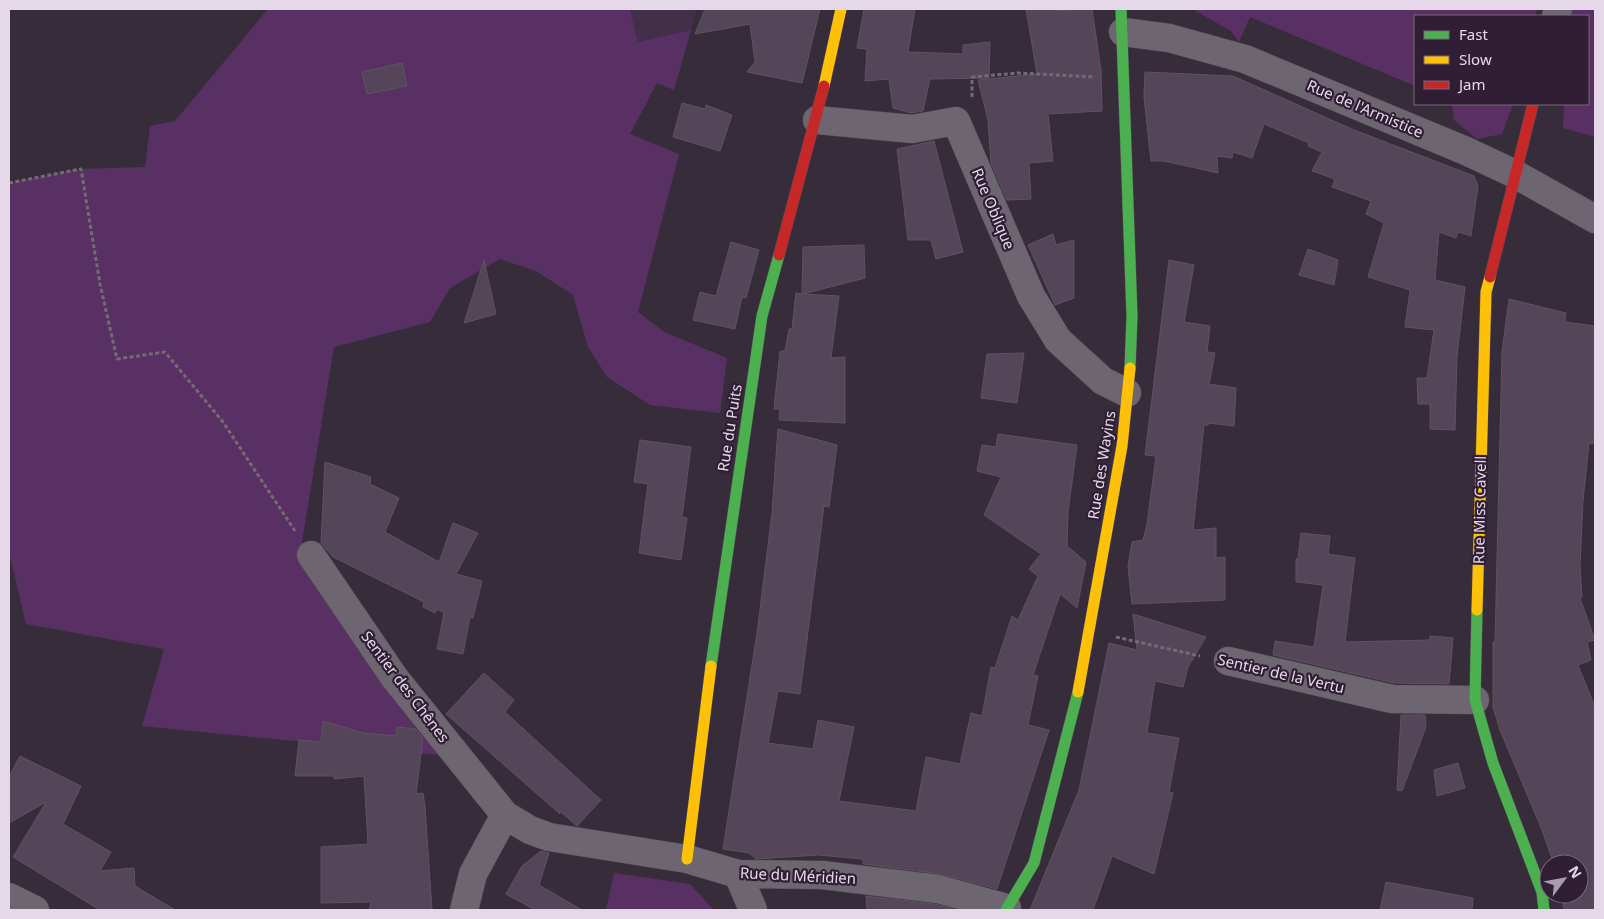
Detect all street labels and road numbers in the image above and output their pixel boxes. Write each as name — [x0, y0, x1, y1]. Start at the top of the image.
street label: Rue de l'Armistice — [1304, 75, 1427, 142]
street label: Rue Oblique — [968, 165, 1020, 252]
street label: Rue du Puits — [712, 383, 746, 473]
street label: Rue des Wayins — [1083, 409, 1119, 521]
street label: Rue Miss Cavell — [1468, 456, 1490, 564]
street label: Sentier des Chênes — [357, 627, 454, 746]
street label: Sentier de la Vertu — [1216, 649, 1347, 697]
street label: Rue du Méridien — [739, 862, 857, 888]

